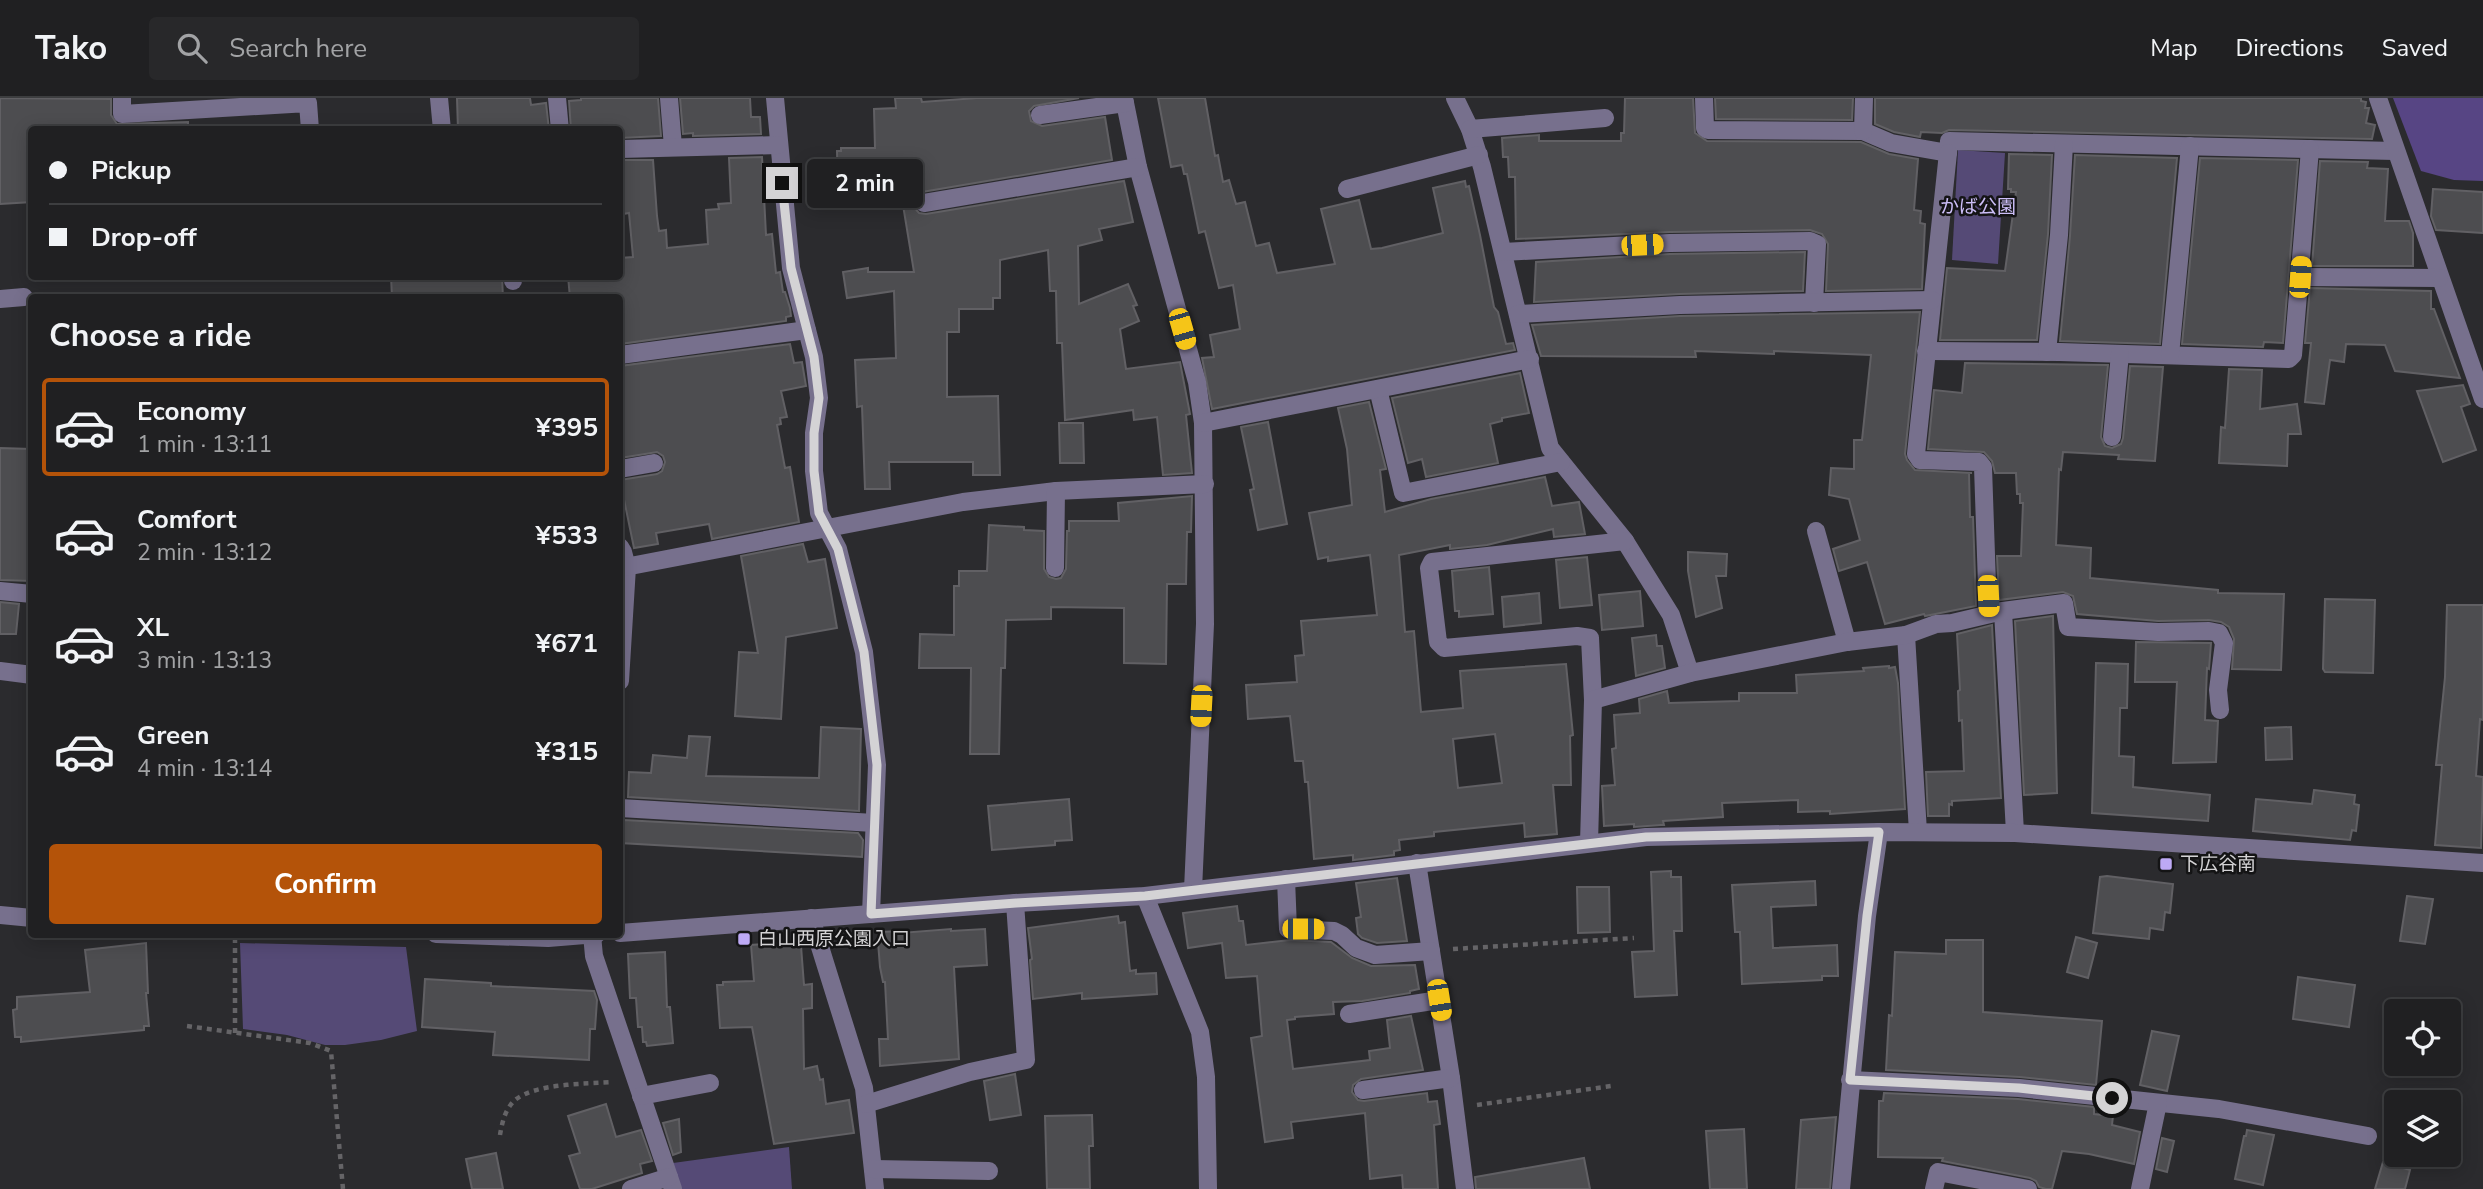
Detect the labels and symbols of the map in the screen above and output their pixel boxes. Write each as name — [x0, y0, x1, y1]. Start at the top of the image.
callout: 2 min — [806, 158, 922, 208]
route end — [766, 167, 798, 199]
park label: かば公園 — [1940, 194, 2016, 220]
car — [1621, 233, 1664, 257]
car — [2289, 255, 2312, 299]
car — [1167, 306, 1198, 352]
car — [1977, 574, 2000, 618]
car — [1190, 684, 1213, 728]
place label: 下広谷南 — [2180, 851, 2256, 877]
marker: 下広谷南 — [2158, 856, 2174, 872]
car — [1283, 919, 1325, 940]
place label: 白山西原公園入口 — [758, 926, 910, 952]
marker: 白山西原公園入口 — [736, 931, 752, 947]
car — [1426, 978, 1453, 1022]
route start — [2096, 1082, 2128, 1114]

